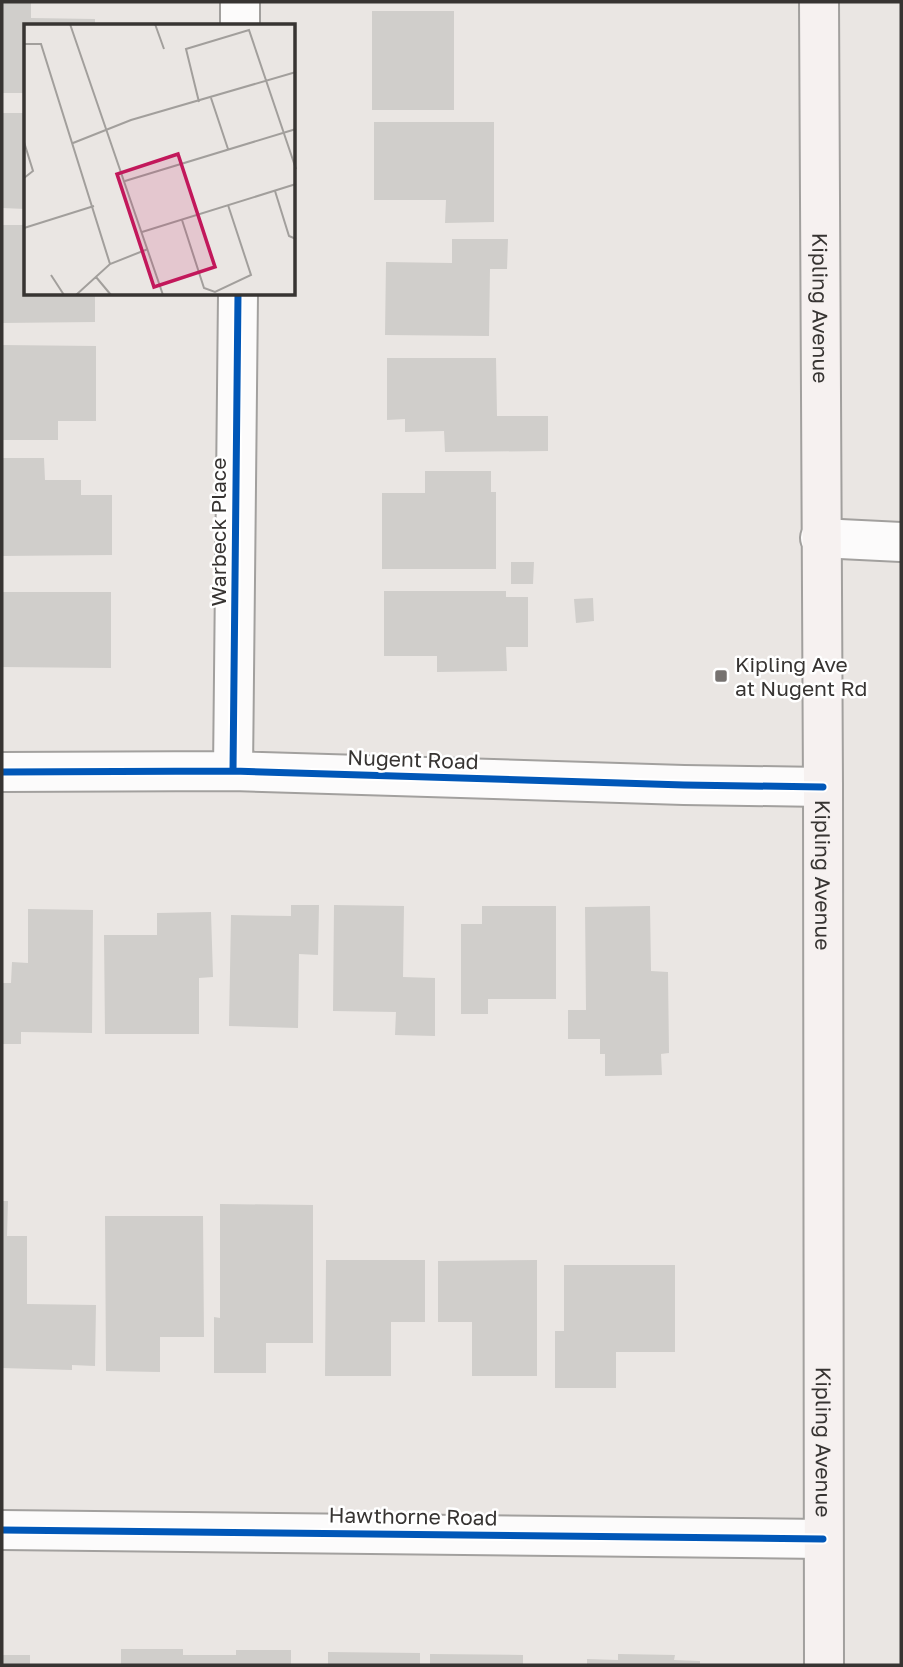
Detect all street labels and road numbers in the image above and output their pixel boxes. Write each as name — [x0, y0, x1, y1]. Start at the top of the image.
street label: Kipling Avenue — [807, 233, 834, 383]
street label: Warbeck Place — [205, 458, 231, 607]
street label: Nugent Road — [347, 744, 479, 774]
street label: Kipling Avenue — [810, 800, 836, 950]
street label: Kipling Avenue — [811, 1367, 837, 1517]
street label: Hawthorne Road — [328, 1502, 498, 1530]

